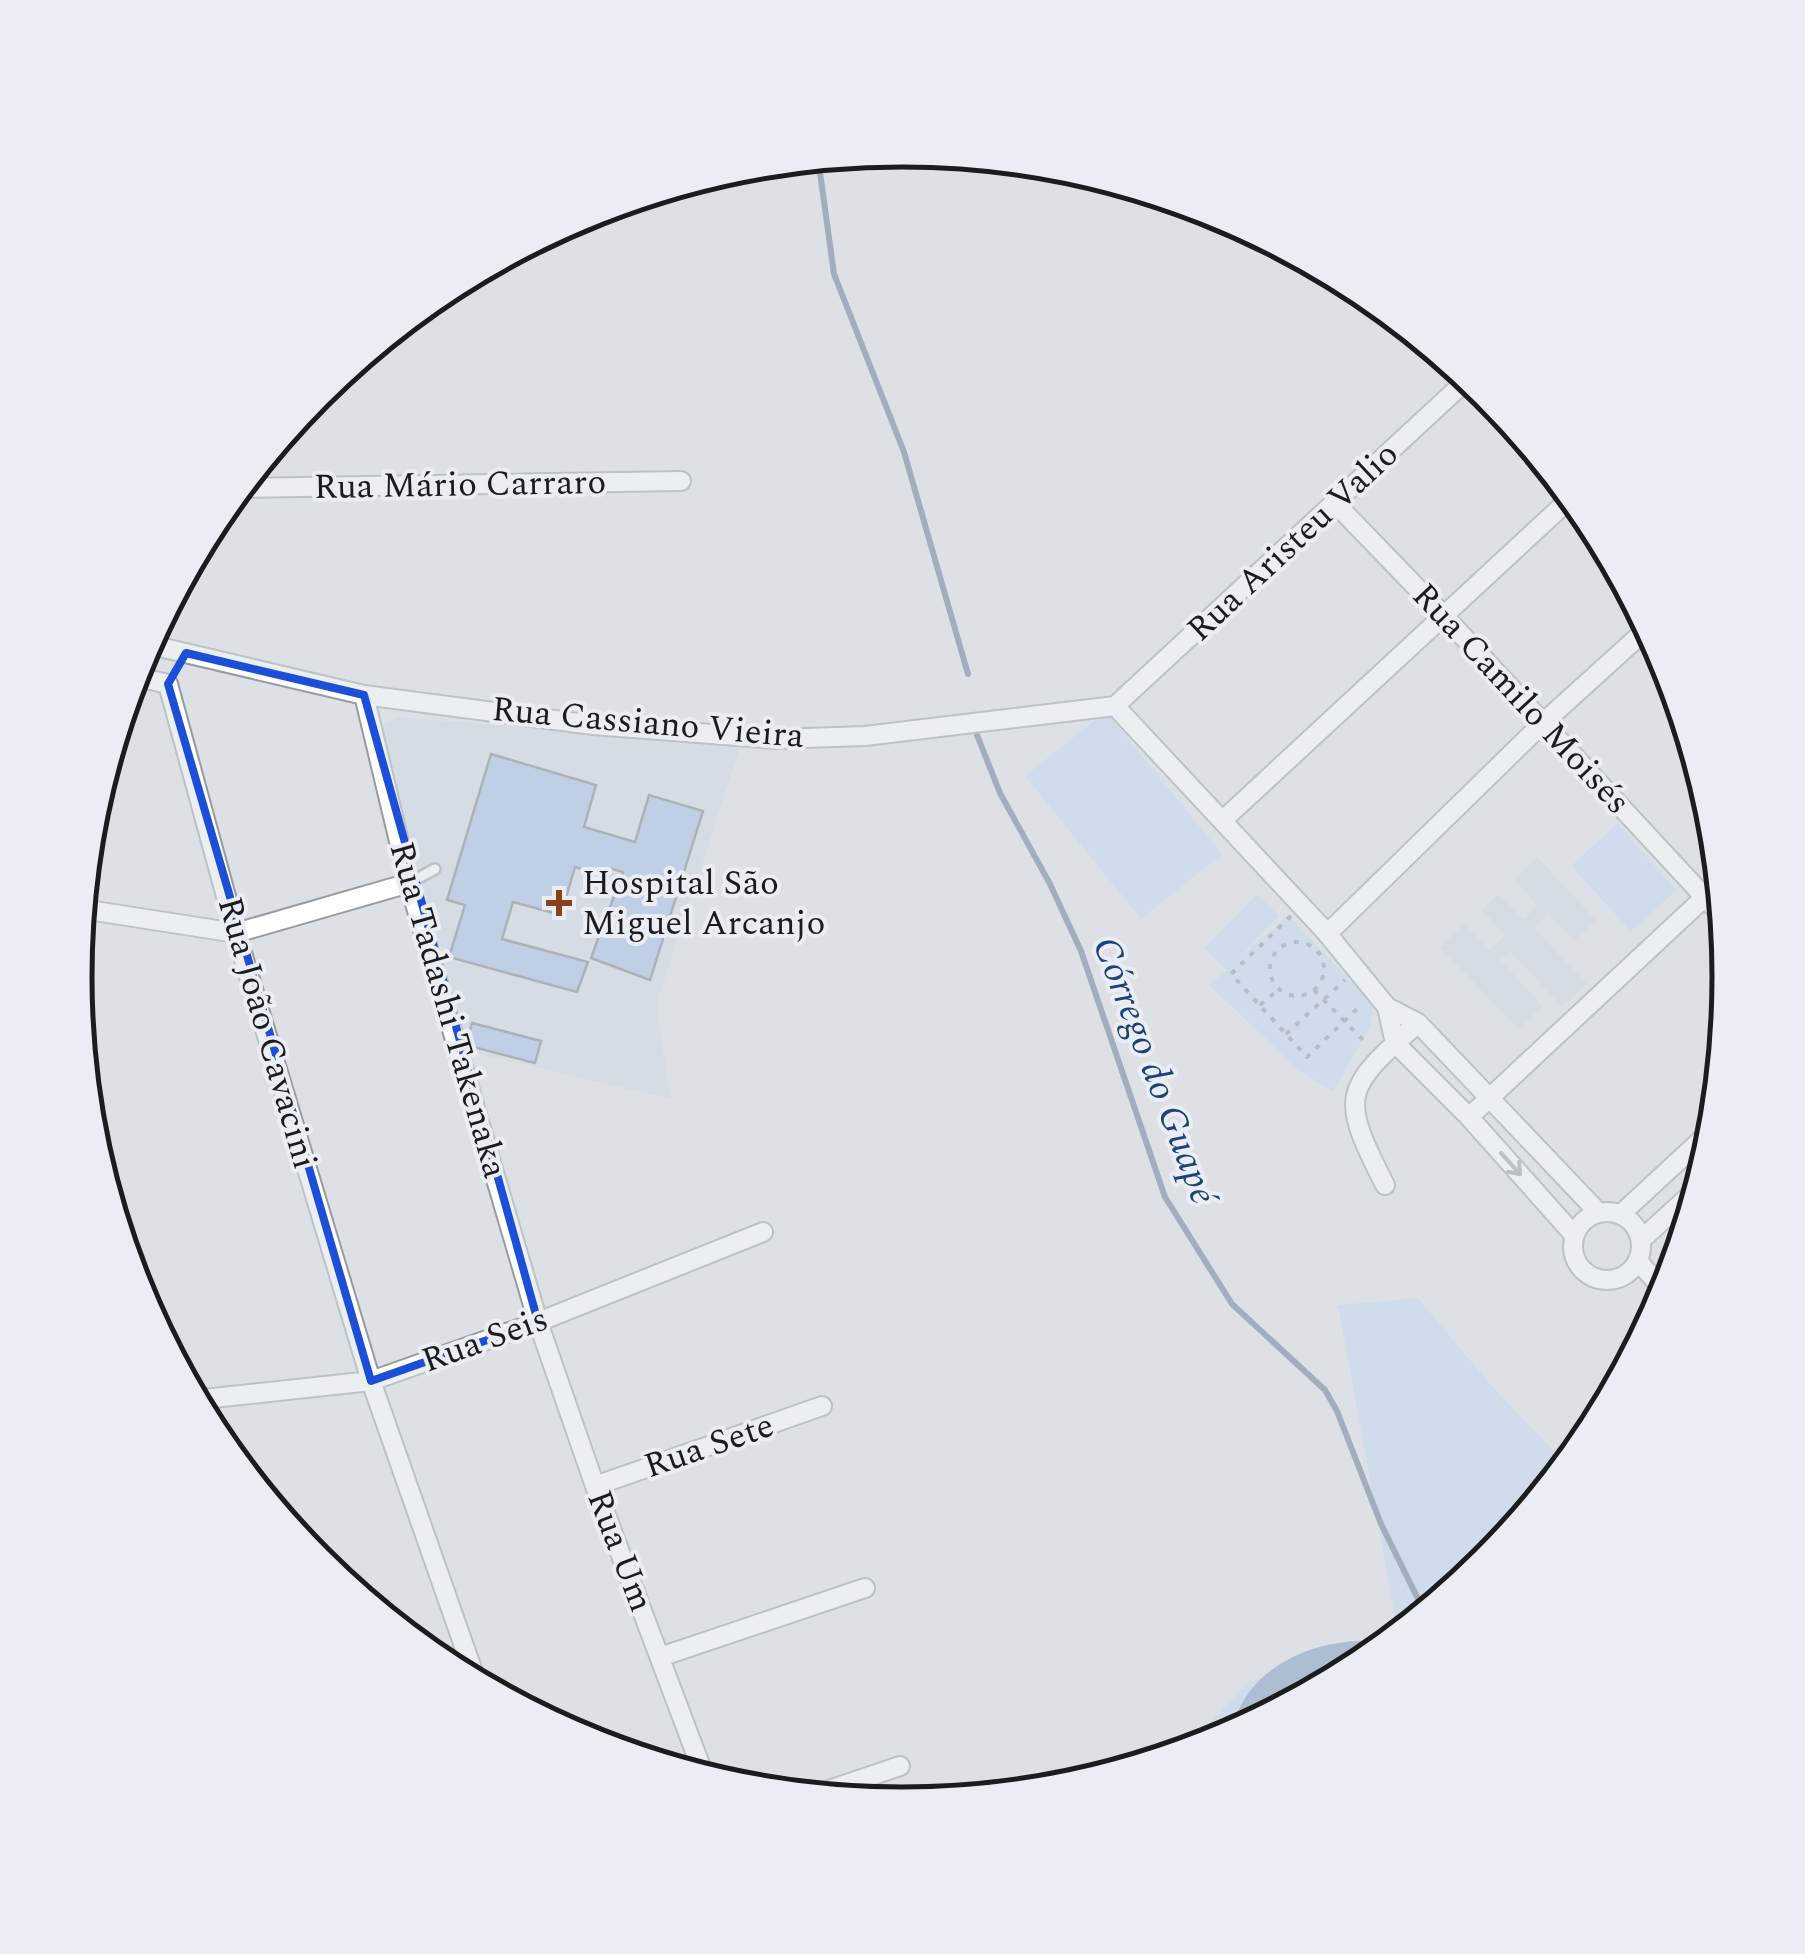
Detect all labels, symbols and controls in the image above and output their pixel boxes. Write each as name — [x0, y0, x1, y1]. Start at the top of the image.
street label: Rua Aristeu Valio — [1175, 429, 1411, 655]
street label: Rua Mário Carraro — [313, 456, 607, 514]
street label: Rua Camilo Moisés — [1399, 571, 1643, 827]
street label: Rua Cassiano Vieira — [490, 683, 806, 763]
street label: Rua Tadashi Takenaka — [375, 836, 521, 1184]
place label: Hospital São Miguel Arcanjo — [582, 857, 825, 950]
marker: Hospital São Miguel Arcanjo — [546, 890, 572, 916]
street label: Rua João Cavacini — [203, 891, 331, 1175]
water label: Córrego do Guapé — [1076, 929, 1233, 1216]
one-way arrow — [1499, 1151, 1522, 1176]
street label: Rua Seis — [414, 1293, 556, 1387]
street label: Rua Sete — [637, 1399, 781, 1493]
street label: Rua Um — [573, 1483, 667, 1619]

